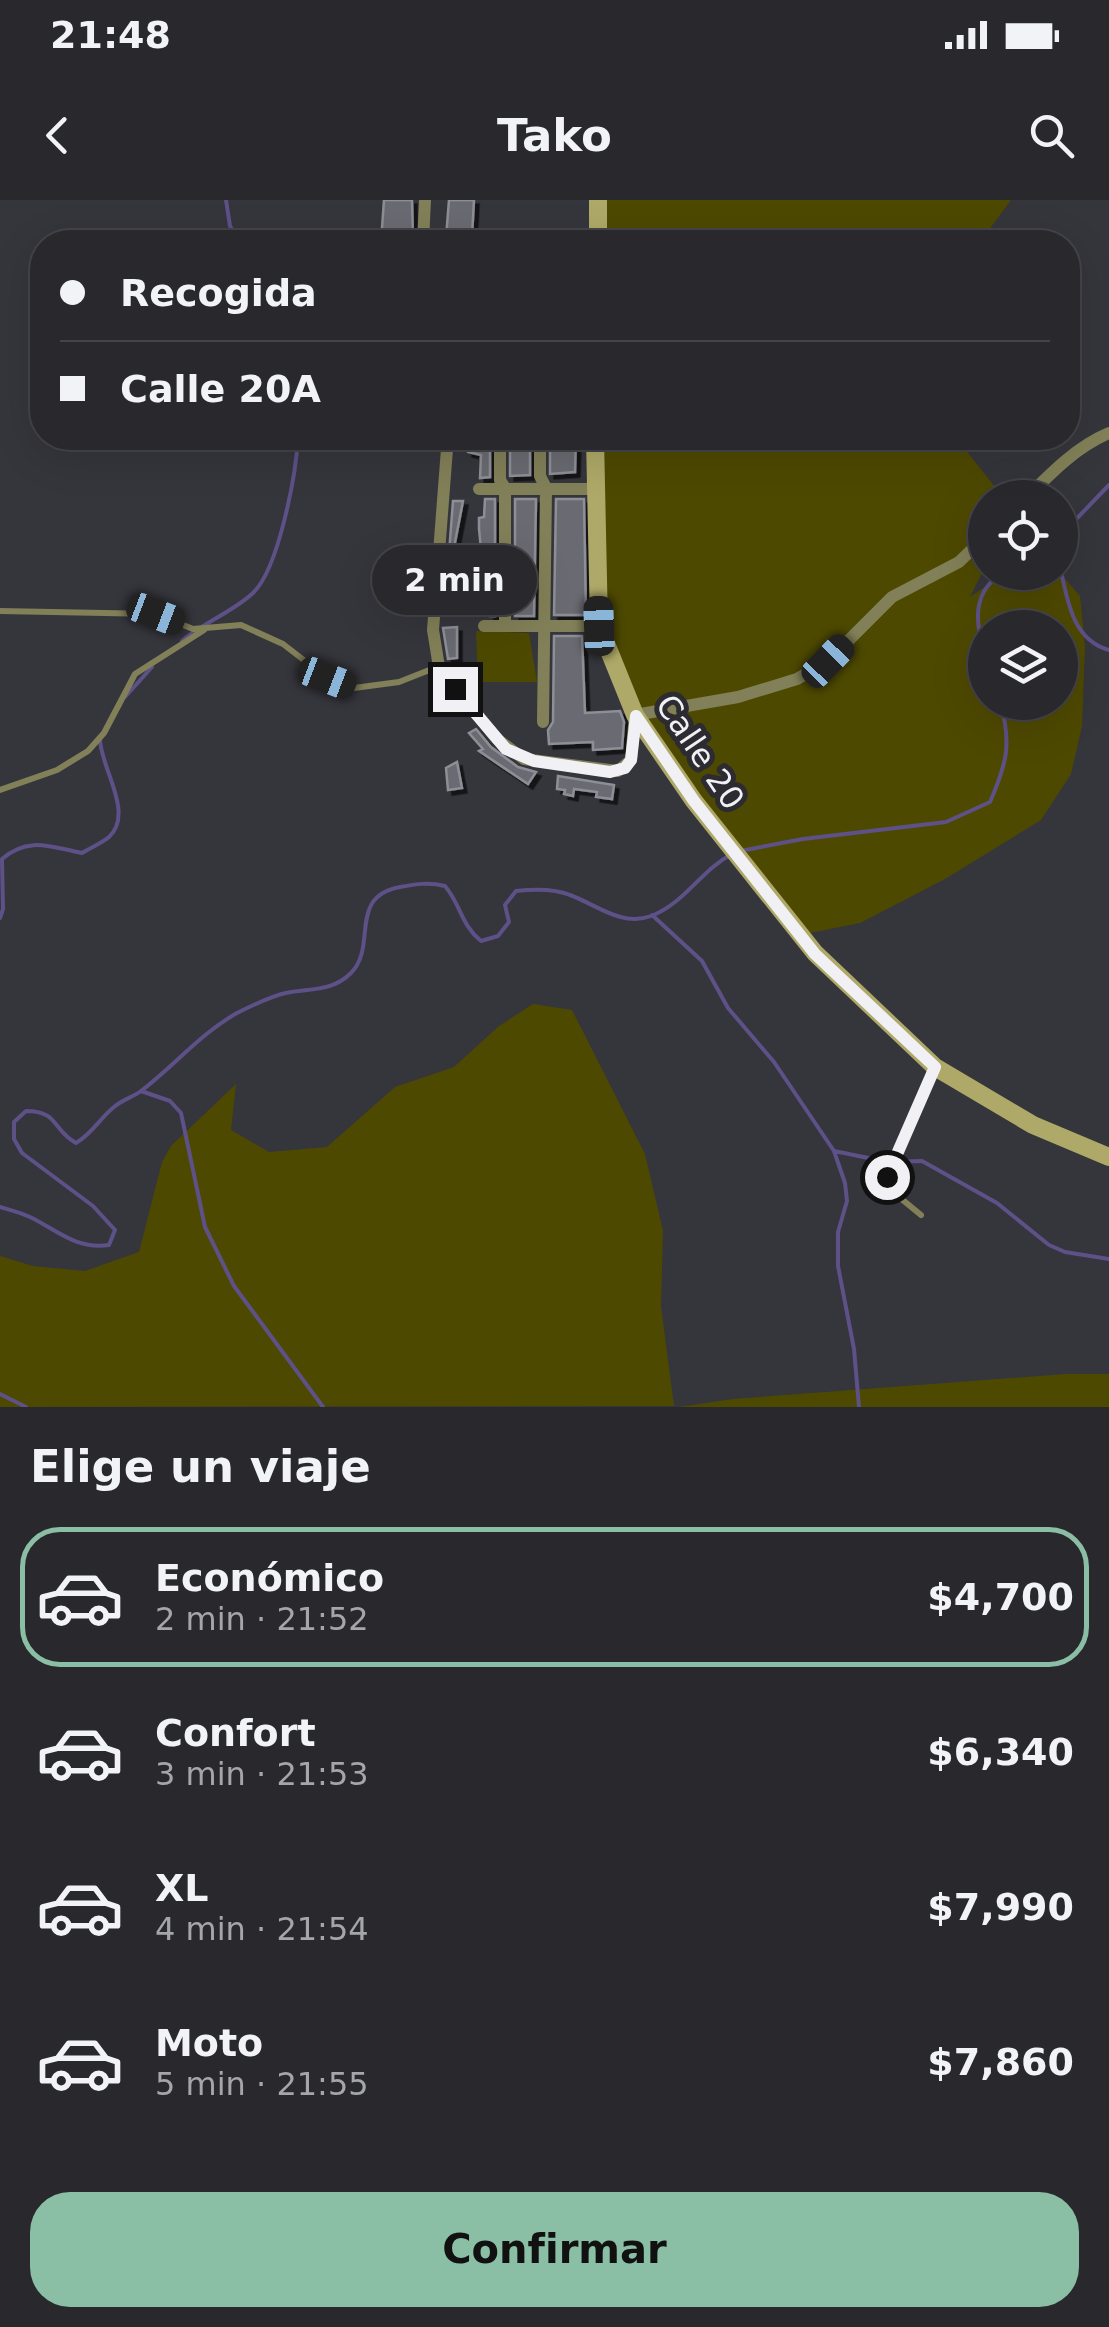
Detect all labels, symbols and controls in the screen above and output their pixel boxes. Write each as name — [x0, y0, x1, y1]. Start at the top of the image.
text: 21:48 — [50, 13, 171, 57]
icon: back — [30, 108, 85, 163]
icon: search — [1024, 108, 1079, 163]
text: Tako — [497, 109, 612, 162]
text: Recogida — [120, 271, 317, 315]
text: Calle 20A — [120, 367, 321, 411]
map controls — [968, 480, 1078, 720]
button: locate — [968, 480, 1078, 590]
callout: 2 min — [372, 544, 538, 614]
text: 2 min — [404, 561, 505, 599]
car — [123, 589, 189, 639]
car — [583, 595, 615, 657]
button: layers — [968, 610, 1078, 720]
car — [796, 629, 860, 693]
car — [294, 653, 360, 703]
route end — [433, 667, 478, 712]
street label: Calle 20 — [648, 687, 752, 817]
route start — [865, 1155, 910, 1200]
text: Elige un viaje — [30, 1440, 371, 1493]
icon: car — [35, 1552, 125, 1642]
text: Económico — [155, 1556, 384, 1600]
text: $4,700 — [927, 1575, 1074, 1619]
text: 2 min · 21:52 — [155, 1600, 369, 1638]
icon: car — [35, 1707, 125, 1797]
text: Confort — [155, 1711, 316, 1755]
text: $6,340 — [927, 1730, 1074, 1774]
text: 3 min · 21:53 — [155, 1755, 369, 1793]
icon: car — [35, 1862, 125, 1952]
text: XL — [155, 1866, 209, 1910]
text: $7,990 — [927, 1885, 1074, 1929]
text: 4 min · 21:54 — [155, 1910, 369, 1948]
icon: car — [35, 2017, 125, 2107]
text: Moto — [155, 2021, 263, 2065]
text: $7,860 — [927, 2040, 1074, 2084]
text: 5 min · 21:55 — [155, 2065, 369, 2103]
button: Confirmar — [30, 2192, 1079, 2307]

